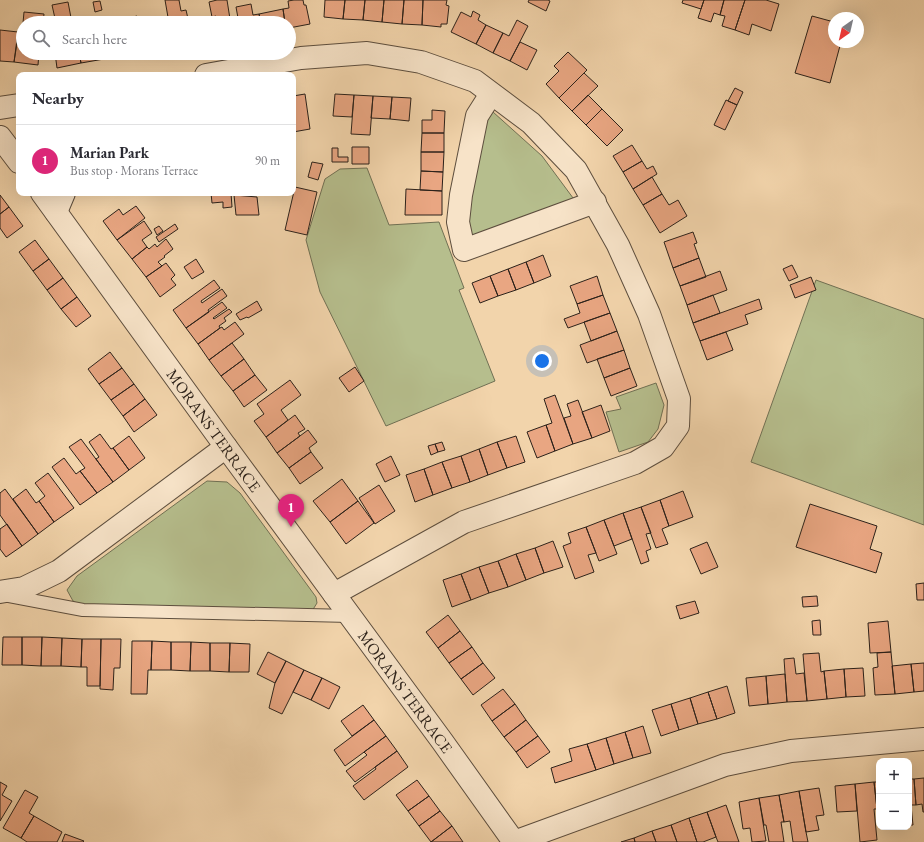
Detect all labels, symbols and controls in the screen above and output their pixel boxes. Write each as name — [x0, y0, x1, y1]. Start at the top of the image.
north arrow — [828, 12, 864, 48]
search box — [16, 16, 296, 60]
icon: search — [30, 27, 52, 49]
text: Search here — [62, 29, 127, 48]
text: Nearby — [32, 87, 84, 109]
text: Marian Park — [70, 143, 149, 162]
text: 1 — [42, 152, 48, 169]
text: 90 m — [255, 152, 280, 169]
text: Bus stop · Morans Terrace — [70, 162, 198, 179]
your location — [532, 351, 552, 371]
street label: MORANS TERRACE — [162, 364, 266, 496]
pin: 1 — [278, 494, 304, 527]
street label: MORANS TERRACE — [354, 626, 458, 757]
map controls — [876, 758, 912, 830]
button: + — [876, 758, 912, 794]
button: − — [876, 794, 912, 830]

